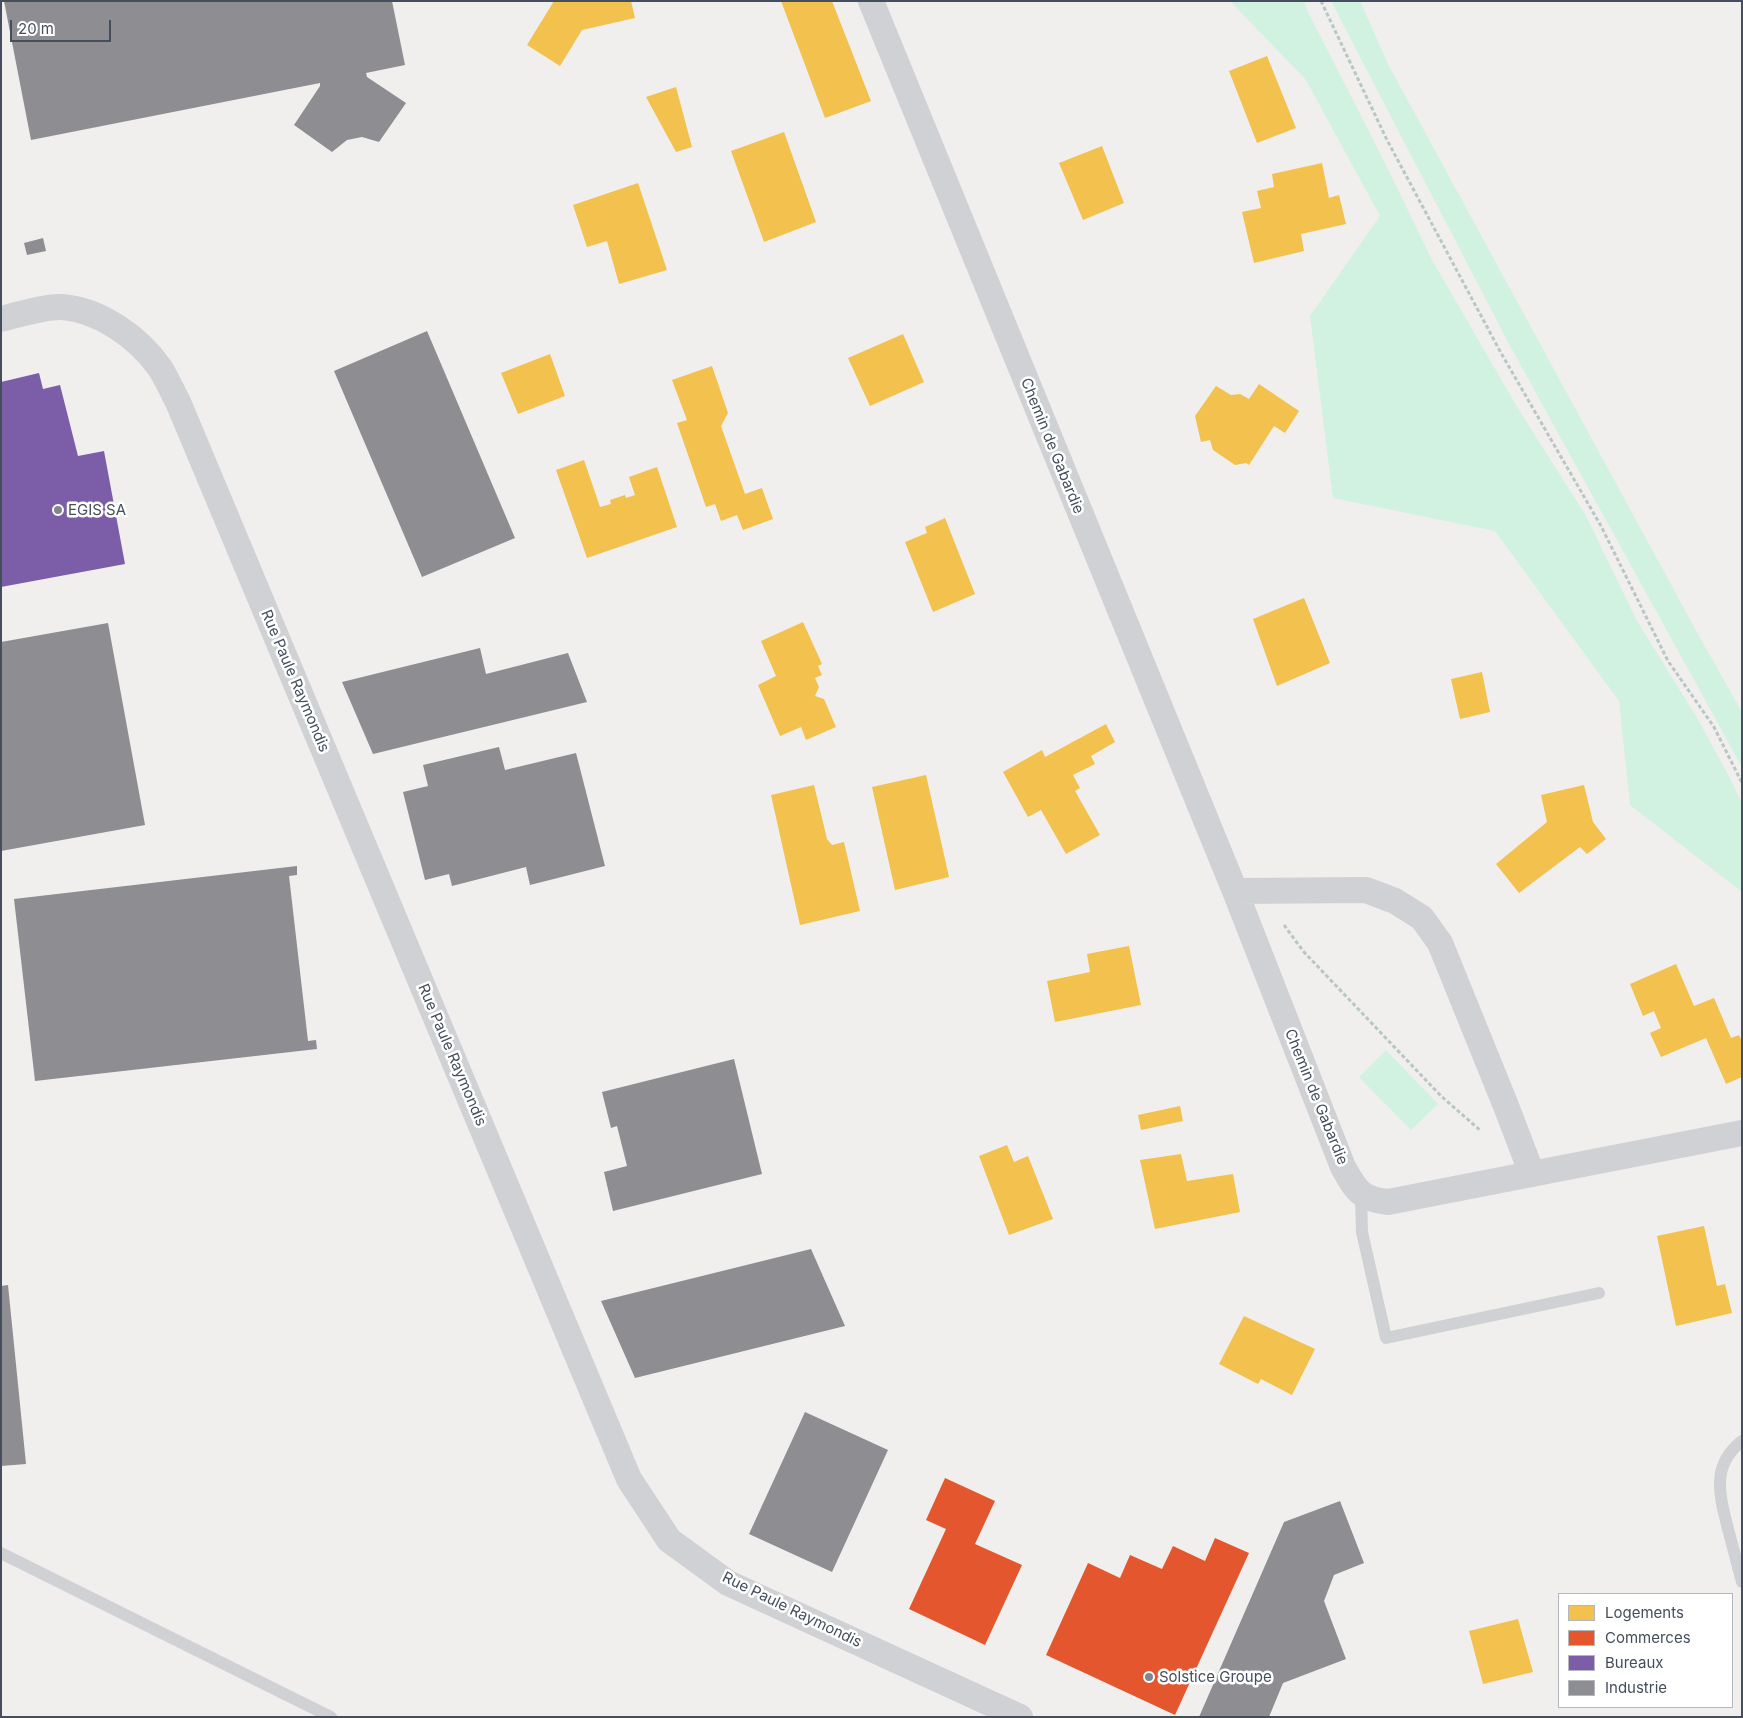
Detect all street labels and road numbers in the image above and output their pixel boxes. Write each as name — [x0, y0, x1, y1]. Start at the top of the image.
street label: Chemin de Gabardie — [1017, 375, 1087, 517]
street label: Rue Paule Raymondis — [257, 607, 333, 755]
street label: Rue Paule Raymondis — [414, 981, 490, 1129]
street label: Chemin de Gabardie — [1281, 1026, 1351, 1168]
street label: Rue Paule Raymondis — [719, 1568, 865, 1652]

